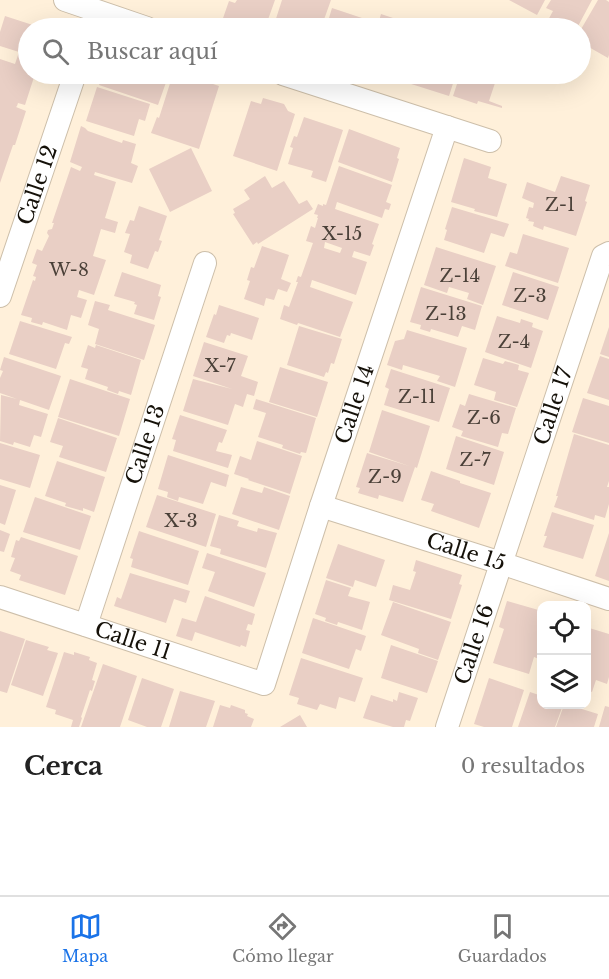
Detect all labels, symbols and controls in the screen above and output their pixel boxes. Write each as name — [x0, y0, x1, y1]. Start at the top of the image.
search box — [18, 18, 591, 84]
icon: search — [39, 35, 72, 68]
text: Buscar aquí — [87, 38, 218, 65]
street label: Calle 12 — [12, 142, 63, 228]
house number: Z-1 — [545, 194, 575, 216]
house number: X-15 — [322, 223, 362, 245]
house number: W-8 — [48, 259, 89, 281]
house number: Z-14 — [440, 265, 480, 287]
house number: Z-3 — [513, 285, 547, 307]
house number: Z-13 — [425, 303, 467, 325]
house number: Z-4 — [498, 331, 530, 353]
house number: X-7 — [204, 355, 237, 377]
street label: Calle 14 — [330, 361, 380, 447]
street label: Calle 17 — [528, 364, 578, 448]
house number: Z-11 — [398, 386, 436, 408]
street label: Calle 13 — [120, 401, 171, 488]
house number: Z-6 — [467, 407, 501, 429]
house number: Z-7 — [459, 449, 491, 471]
house number: Z-9 — [368, 466, 402, 488]
house number: X-3 — [164, 510, 198, 532]
street label: Calle 15 — [423, 527, 509, 577]
street label: Calle 16 — [449, 601, 500, 688]
map controls — [537, 601, 591, 709]
button: locate — [537, 601, 591, 655]
street label: Calle 11 — [91, 616, 175, 666]
button: layers — [537, 655, 591, 709]
text: Cerca — [24, 750, 103, 782]
text: 0 resultados — [461, 754, 585, 778]
tab: Mapa — [62, 910, 108, 966]
tab: Cómo llegar — [232, 910, 334, 966]
tab: Guardados — [458, 910, 547, 966]

